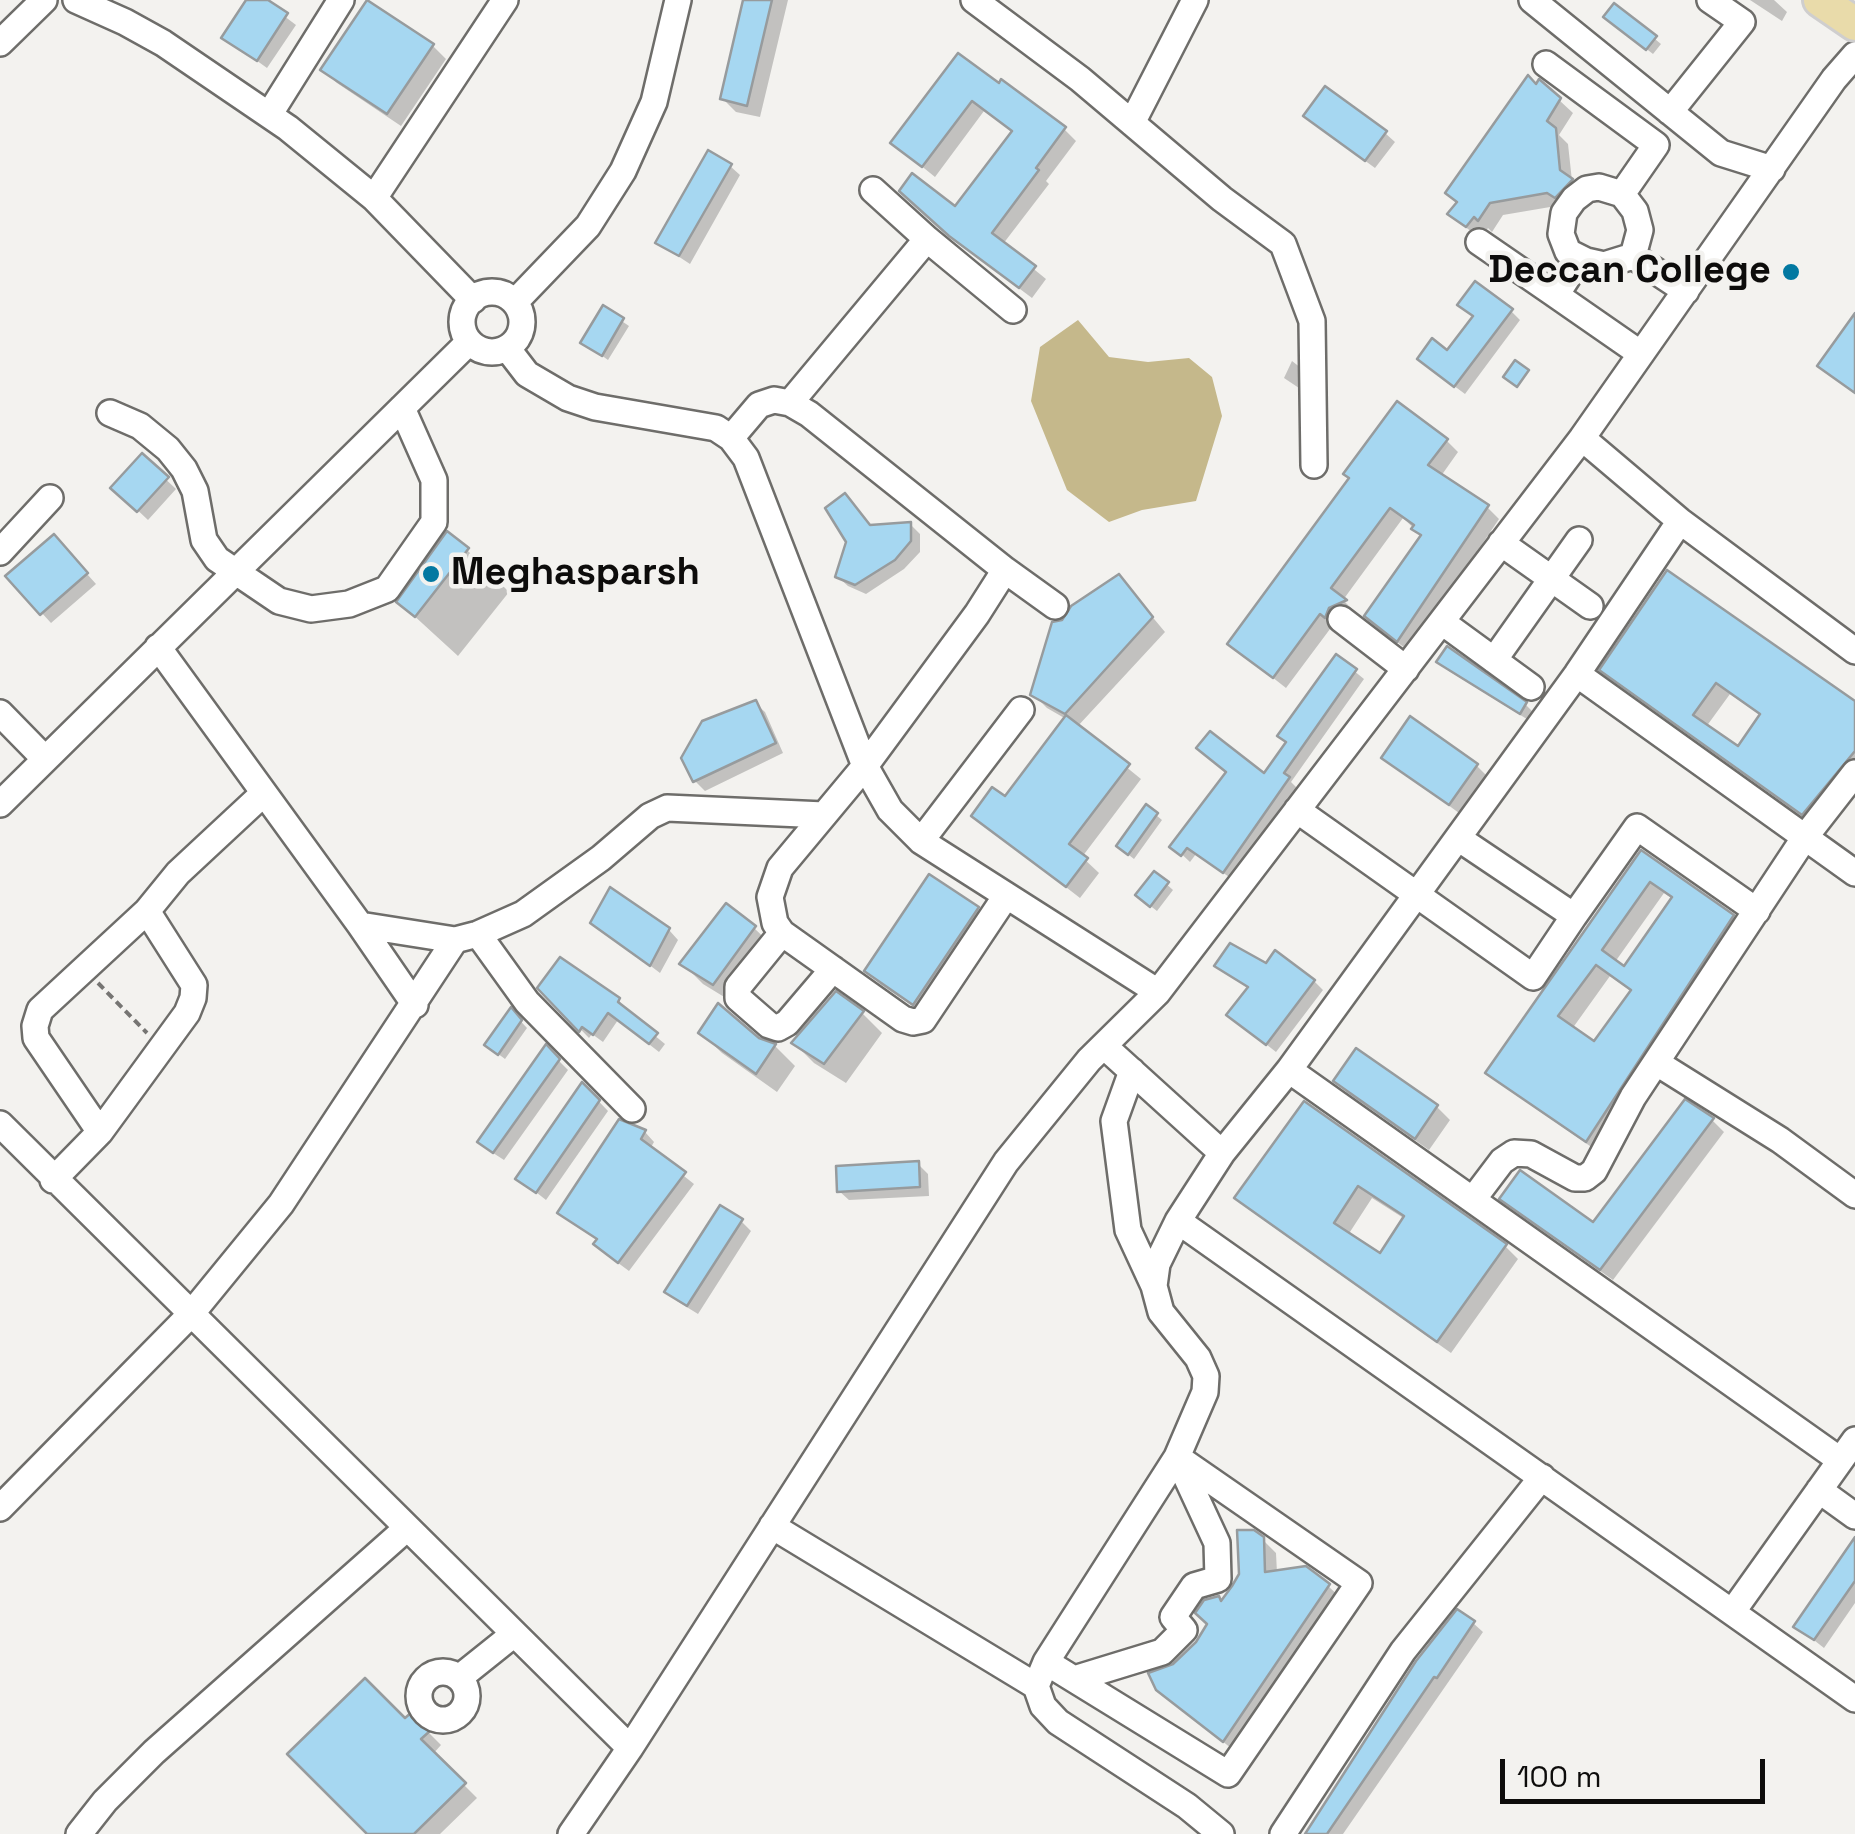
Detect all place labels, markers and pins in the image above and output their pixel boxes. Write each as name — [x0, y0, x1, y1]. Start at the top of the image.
place label: Deccan College — [1488, 249, 1771, 295]
marker: Deccan College — [1780, 261, 1802, 283]
place label: Meghasparsh — [451, 551, 700, 597]
marker: Meghasparsh — [420, 563, 442, 585]

